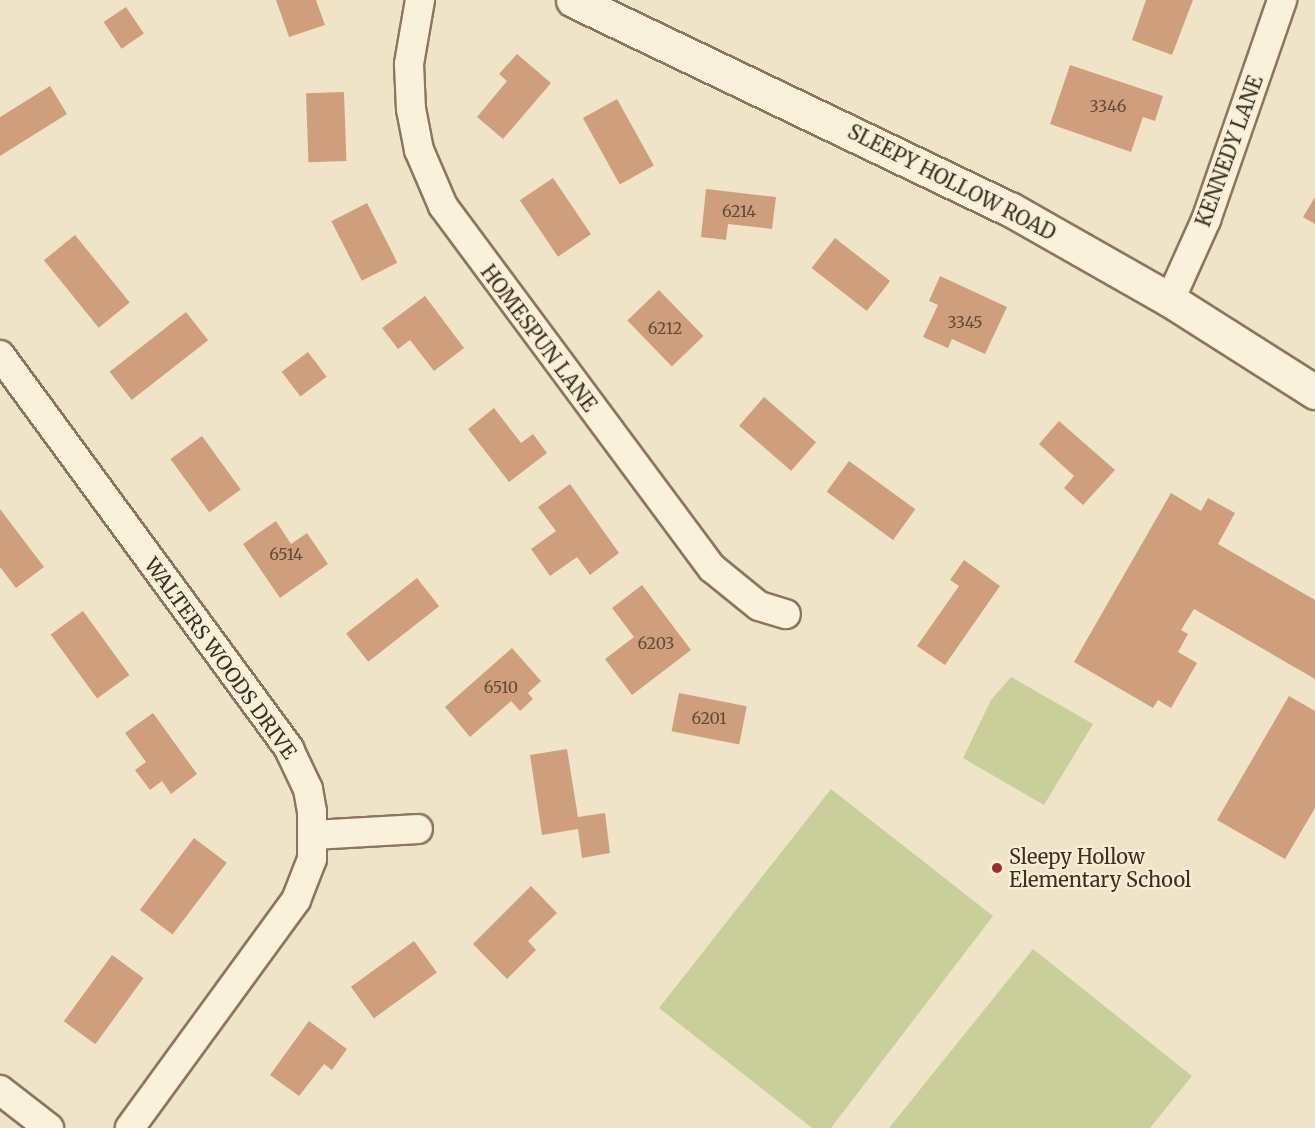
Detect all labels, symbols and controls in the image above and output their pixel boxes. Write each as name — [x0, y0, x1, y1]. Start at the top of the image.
street label: KENNEDY LANE — [1191, 72, 1267, 230]
house number: 3346 — [1090, 96, 1126, 116]
street label: SLEEPY HOLLOW ROAD — [844, 119, 1060, 245]
house number: 6214 — [722, 201, 756, 221]
street label: HOMESPUN LANE — [476, 260, 602, 416]
house number: 3345 — [947, 312, 983, 332]
house number: 6212 — [648, 318, 682, 338]
house number: 6514 — [269, 544, 303, 564]
street label: WALTERS WOODS DRIVE — [140, 553, 302, 763]
house number: 6203 — [638, 633, 674, 653]
house number: 6510 — [484, 677, 518, 697]
house number: 6201 — [691, 708, 727, 728]
place label: Sleepy Hollow Elementary School — [1009, 844, 1191, 891]
marker: Sleepy Hollow Elementary School — [990, 861, 1004, 875]

